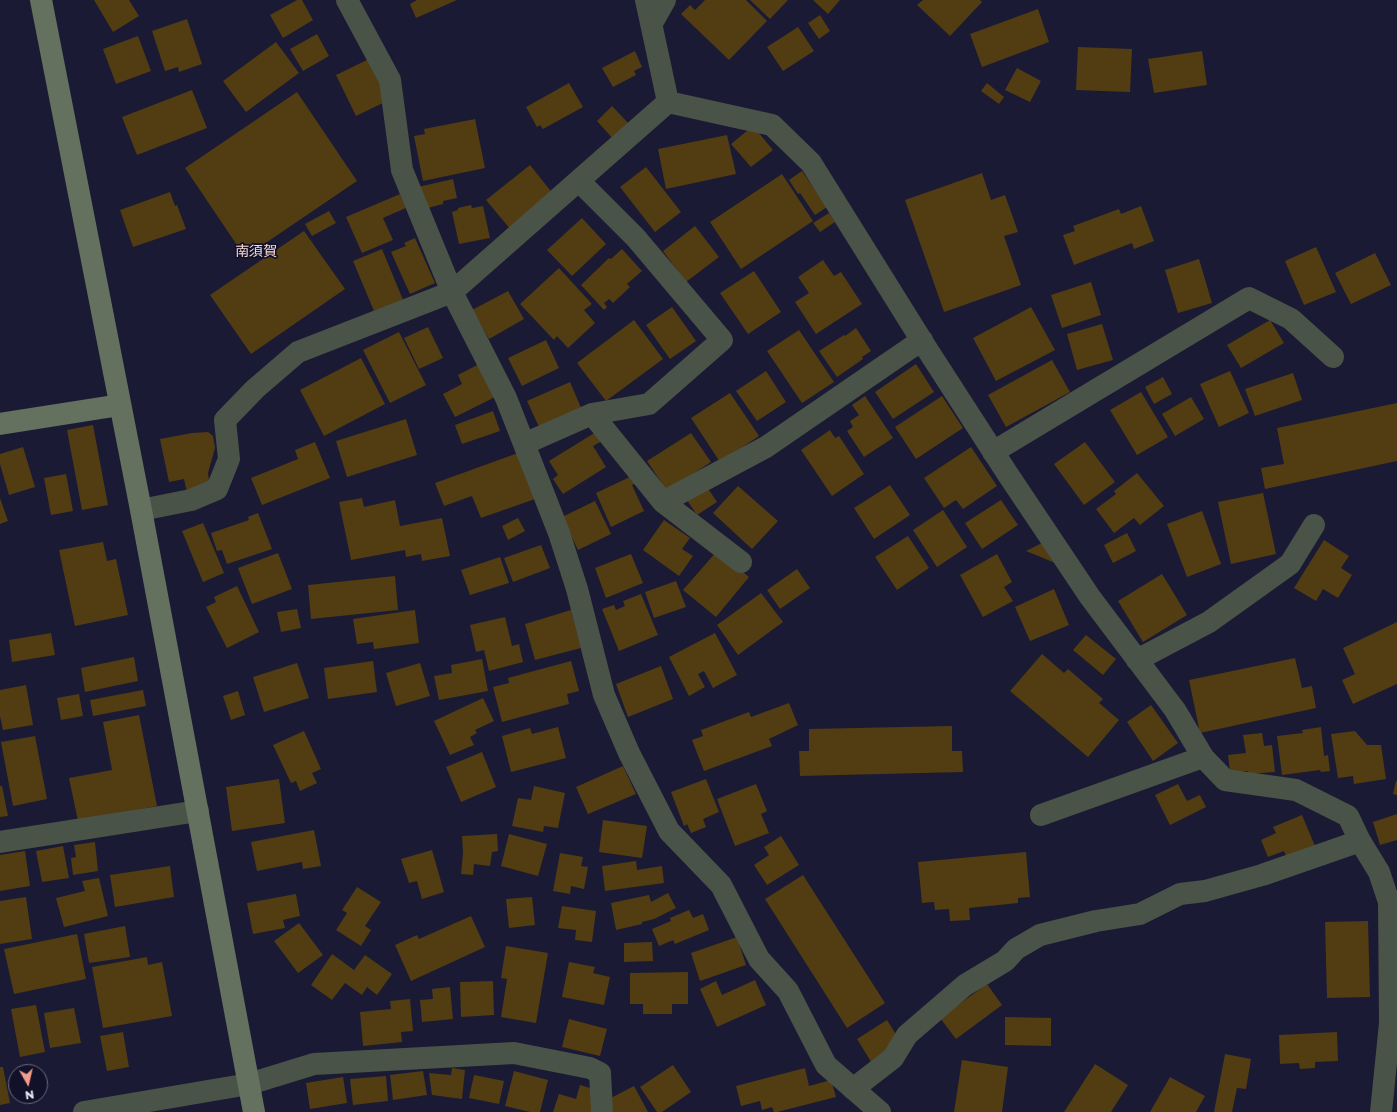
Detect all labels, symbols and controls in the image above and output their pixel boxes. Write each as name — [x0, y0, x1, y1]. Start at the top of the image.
district label: 南須賀 — [235, 244, 277, 260]
north arrow — [8, 1064, 48, 1104]
text: N — [24, 1087, 35, 1102]

